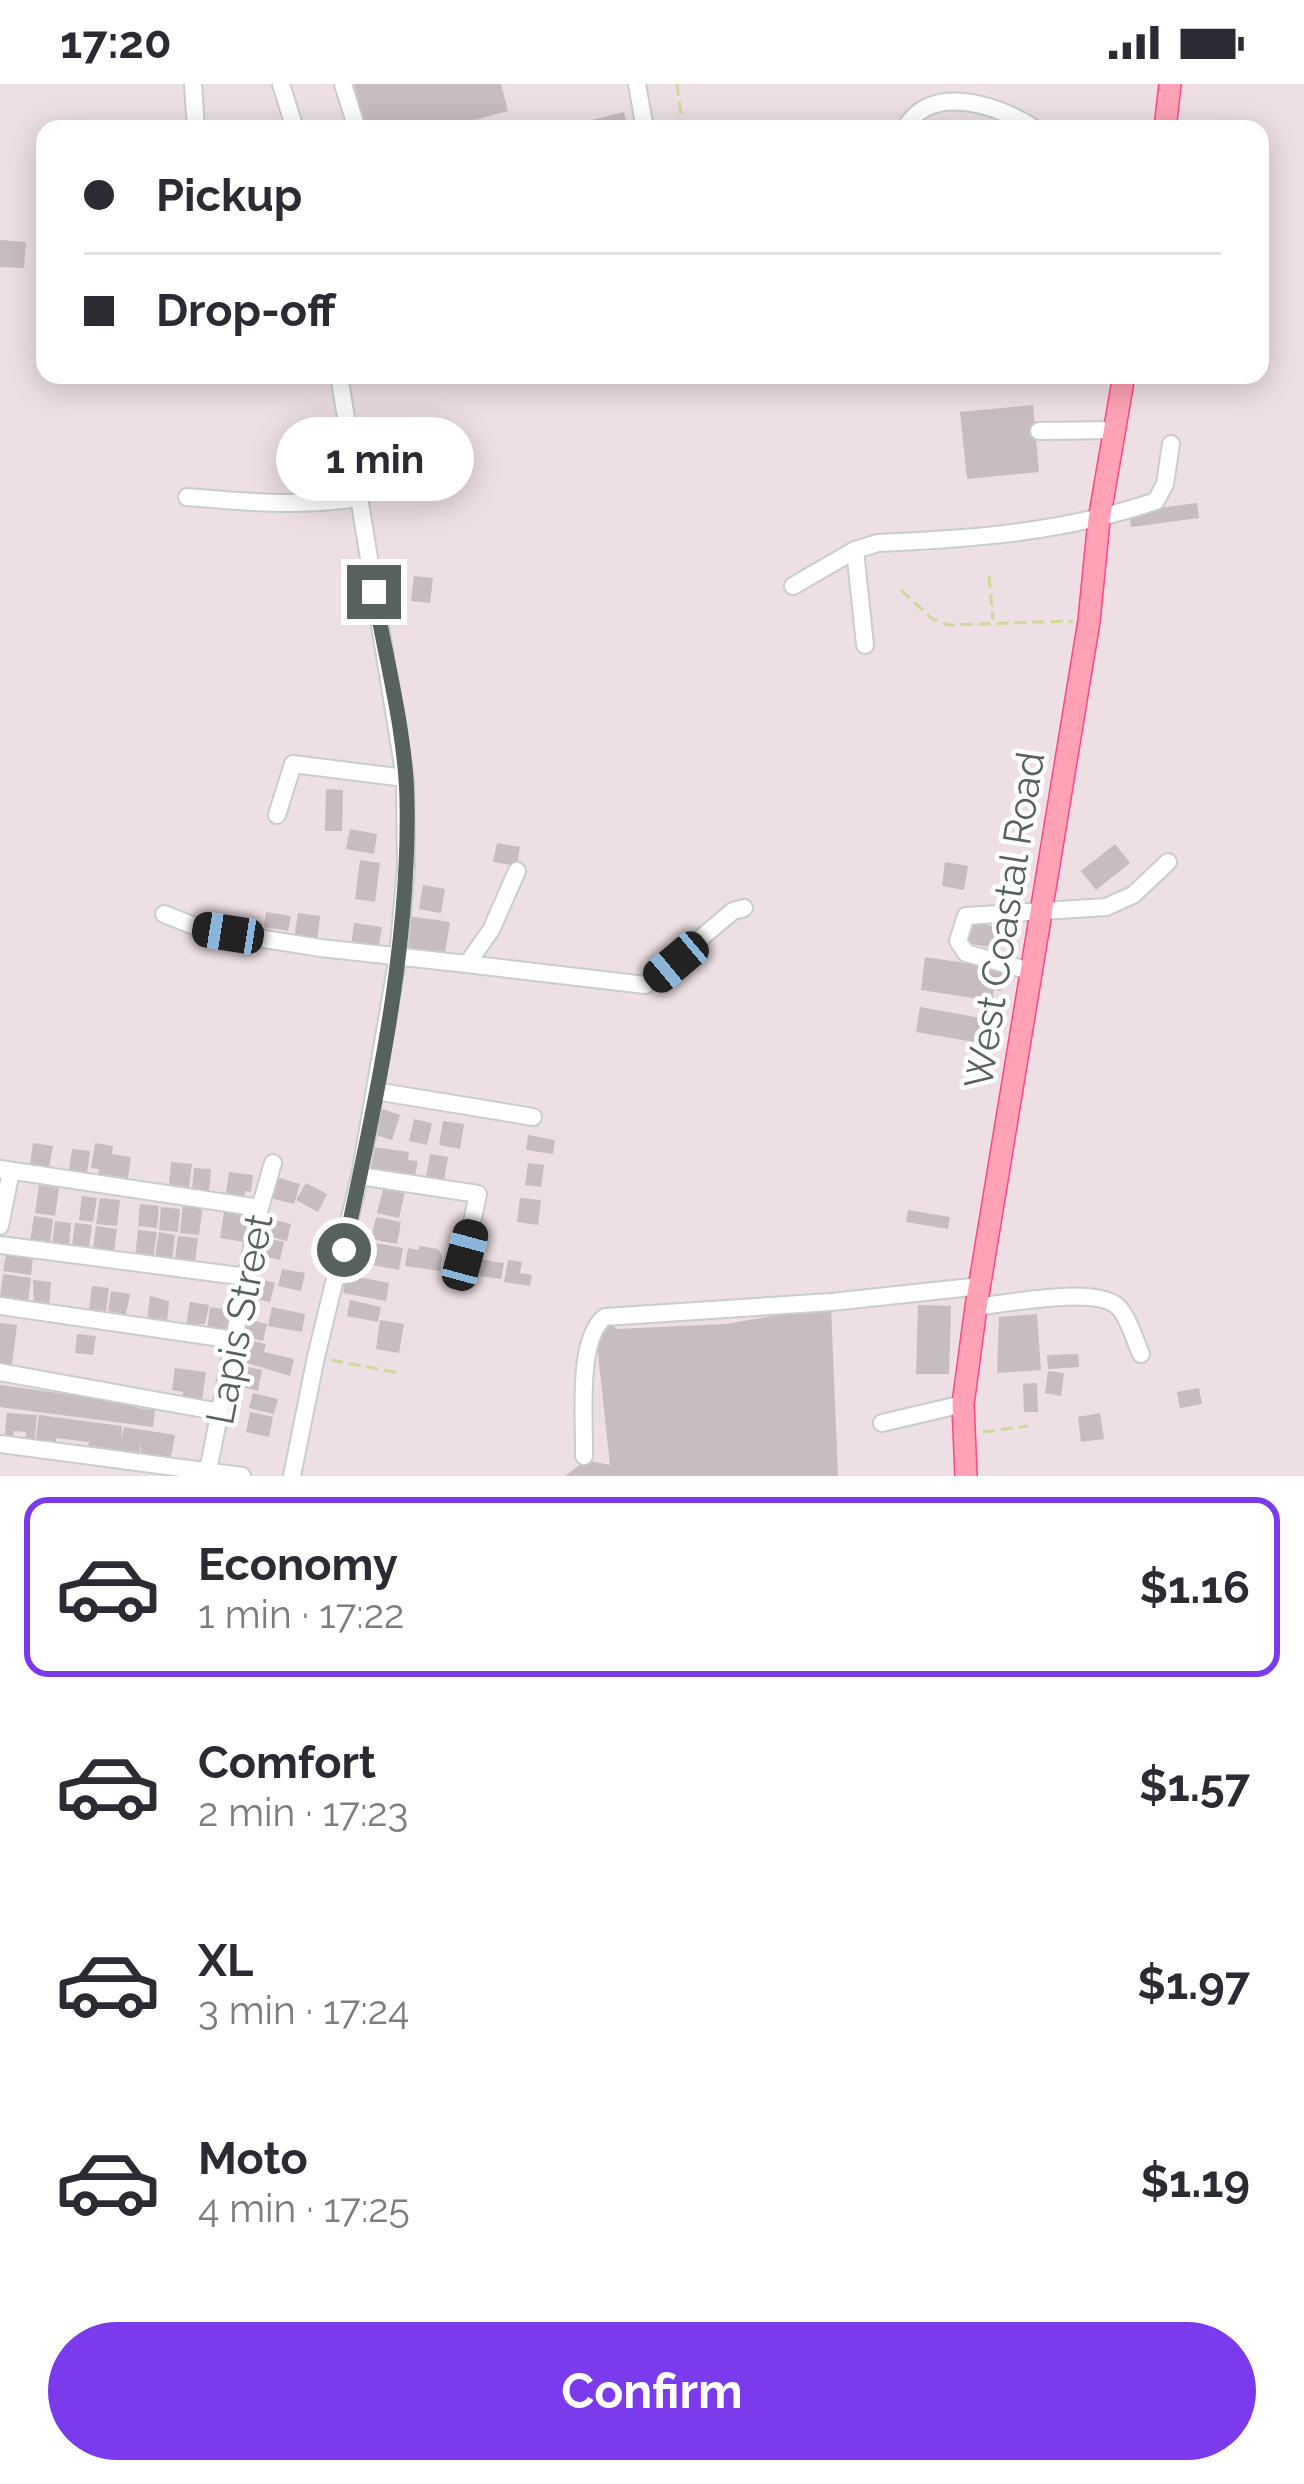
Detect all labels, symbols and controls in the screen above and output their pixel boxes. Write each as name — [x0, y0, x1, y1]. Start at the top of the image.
text: 17:20 — [60, 16, 172, 69]
text: Pickup — [156, 169, 302, 222]
text: Drop-off — [156, 284, 336, 337]
callout: 1 min — [275, 418, 473, 502]
text: 1 min — [326, 436, 424, 482]
route end — [347, 565, 401, 619]
street label: West Coastal Road — [955, 748, 1053, 1092]
car — [190, 910, 266, 956]
car — [637, 925, 715, 999]
street label: Lapis Street — [196, 1210, 282, 1428]
car — [438, 1216, 492, 1294]
route start — [317, 1223, 371, 1277]
icon: car — [54, 1533, 162, 1641]
text: Economy — [198, 1538, 398, 1591]
text: $1.16 — [1140, 1561, 1250, 1614]
text: 1 min · 17:22 — [198, 1591, 404, 1637]
icon: car — [54, 1731, 162, 1839]
text: Comfort — [198, 1736, 376, 1789]
text: $1.57 — [1139, 1759, 1250, 1812]
text: 2 min · 17:23 — [198, 1789, 408, 1835]
icon: car — [54, 1929, 162, 2037]
text: XL — [198, 1934, 253, 1987]
text: $1.97 — [1137, 1957, 1250, 2010]
text: 3 min · 17:24 — [198, 1987, 409, 2033]
icon: car — [54, 2127, 162, 2235]
text: Moto — [198, 2132, 308, 2185]
text: $1.19 — [1140, 2155, 1250, 2208]
text: 4 min · 17:25 — [198, 2185, 410, 2231]
button: Confirm — [48, 2322, 1256, 2460]

